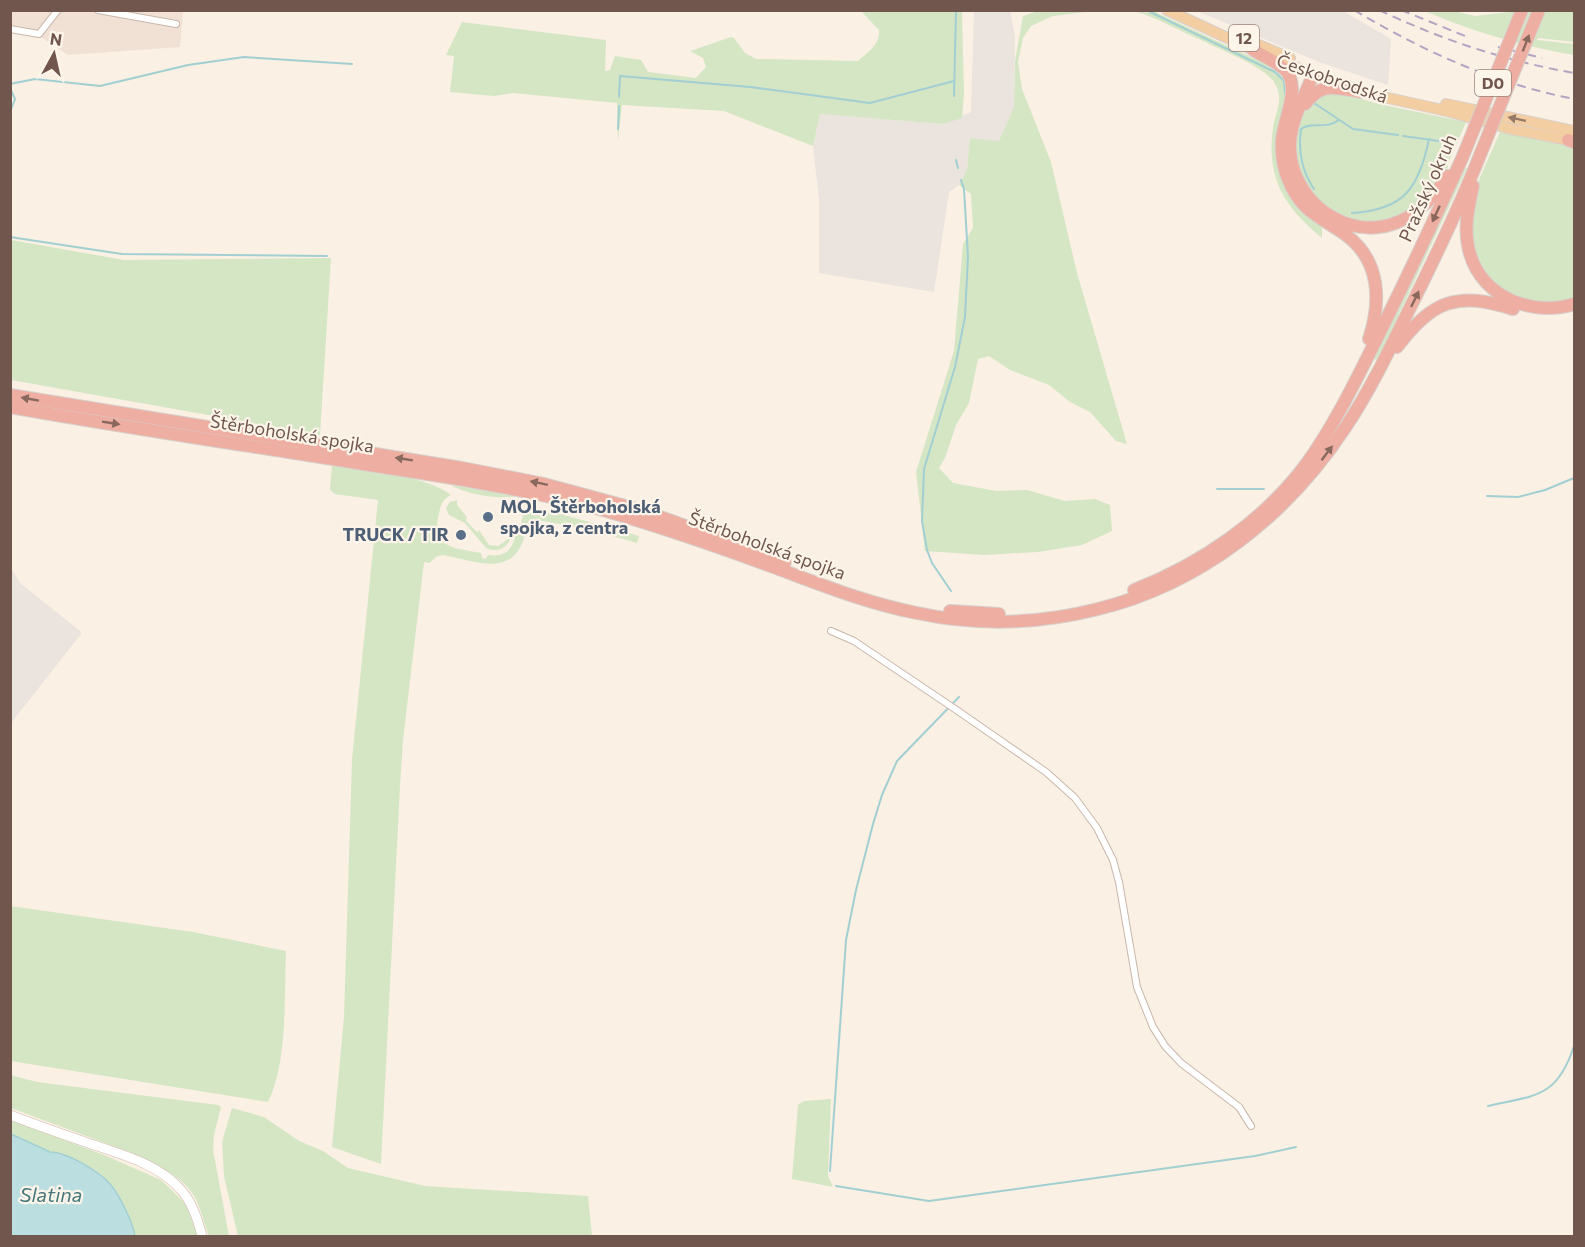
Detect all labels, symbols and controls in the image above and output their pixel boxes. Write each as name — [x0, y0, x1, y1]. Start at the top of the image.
north arrow — [24, 24, 84, 84]
road number: 12 — [1229, 25, 1259, 51]
text: N — [49, 28, 63, 49]
one-way arrow — [1522, 34, 1531, 52]
street label: Českobrodská — [1274, 49, 1391, 107]
road number: D0 — [1475, 70, 1511, 96]
one-way arrow — [1508, 114, 1527, 123]
street label: Pražský okruh — [1394, 130, 1461, 245]
one-way arrow — [1431, 206, 1441, 224]
one-way arrow — [1410, 290, 1420, 307]
one-way arrow — [20, 394, 39, 403]
street label: Štěrboholská spojka — [209, 409, 376, 457]
one-way arrow — [101, 419, 120, 428]
one-way arrow — [1321, 445, 1333, 460]
one-way arrow — [394, 454, 413, 463]
one-way arrow — [530, 478, 549, 487]
place label: MOL, Štěrboholská spojka, z centra — [500, 495, 661, 538]
street label: Štěrboholská spojka — [686, 506, 849, 584]
marker: MOL, Štěrboholská spojka, z centra — [481, 510, 495, 524]
place label: TRUCK / TIR — [343, 523, 450, 545]
marker: TRUCK / TIR — [454, 528, 468, 542]
water label: Slatina — [20, 1182, 82, 1206]

